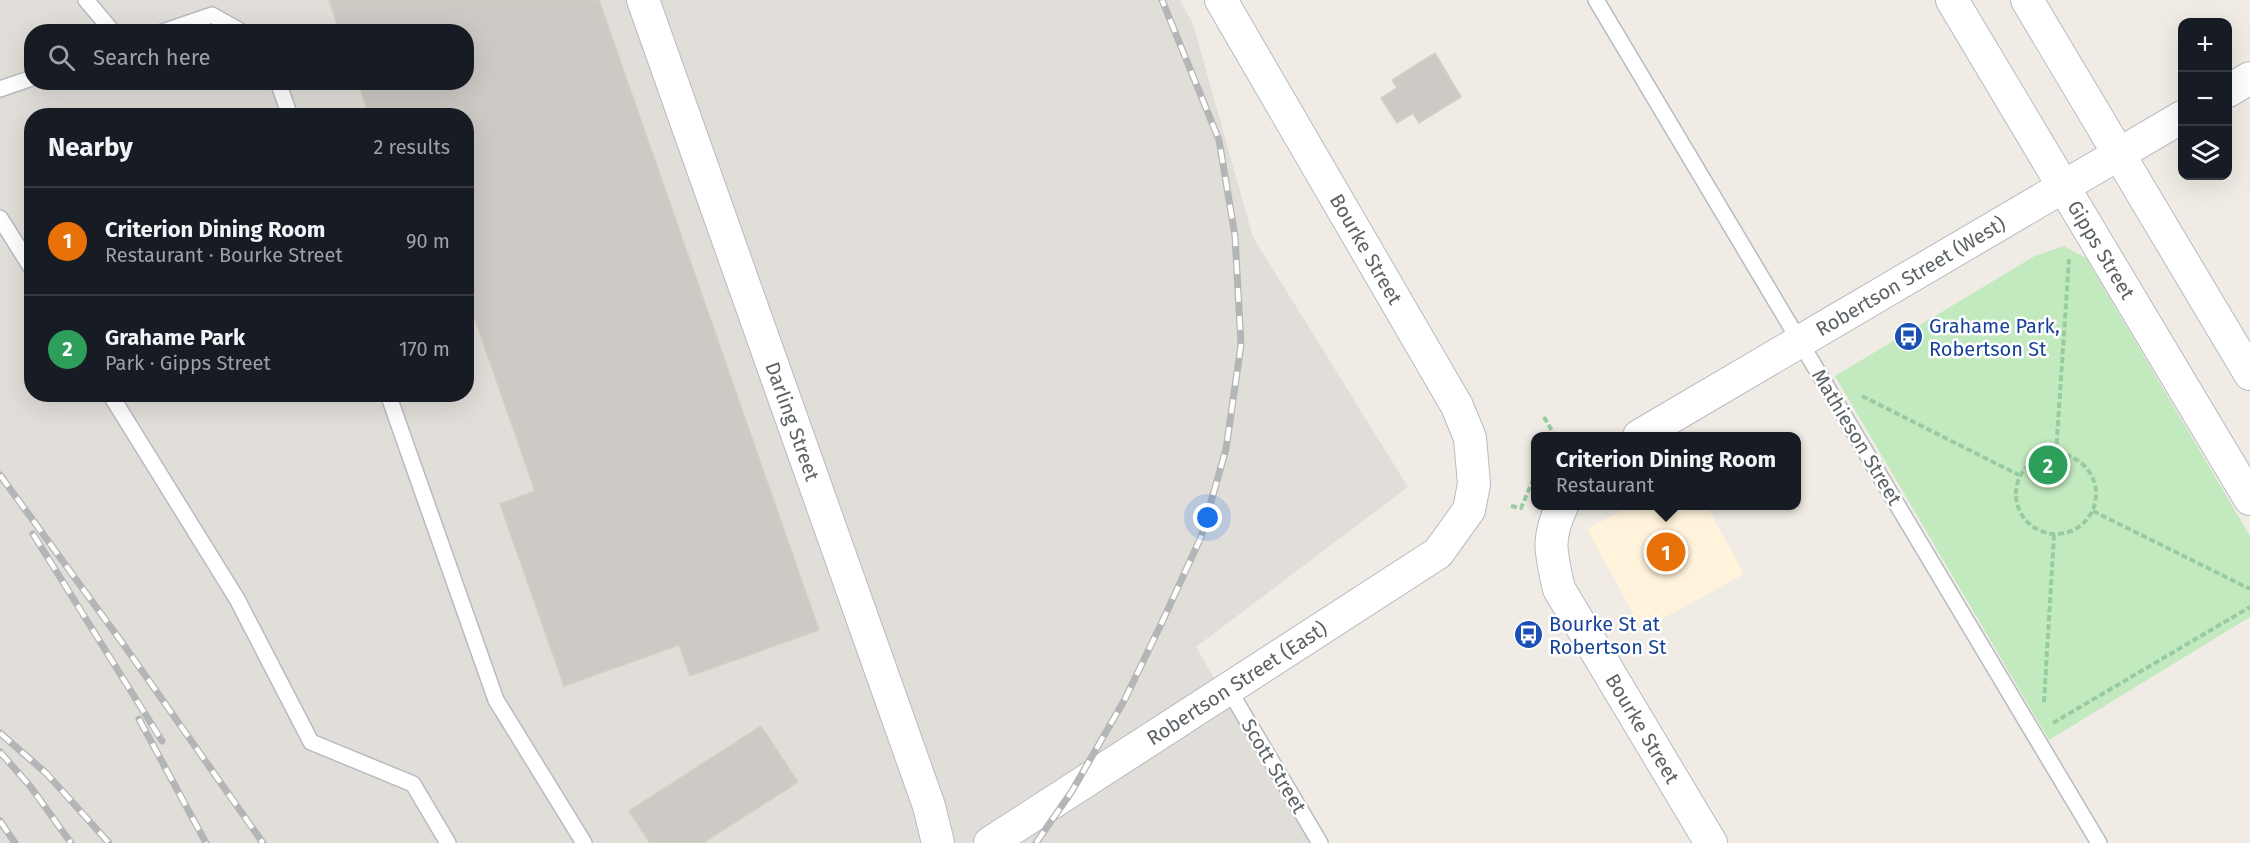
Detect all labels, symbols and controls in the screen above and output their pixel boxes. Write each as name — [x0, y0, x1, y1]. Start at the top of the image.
map controls — [2178, 18, 2232, 180]
button: + — [2178, 18, 2232, 72]
search box — [24, 24, 474, 90]
icon: search — [45, 41, 78, 74]
text: Search here — [93, 44, 211, 71]
button: − — [2178, 72, 2232, 126]
button: layers — [2178, 126, 2232, 180]
text: Nearby — [48, 132, 133, 163]
text: 2 results — [373, 135, 450, 159]
street label: Bourke Street — [1325, 189, 1408, 309]
street label: Gipps Street — [2062, 196, 2140, 304]
street label: Robertson Street (West) — [1812, 211, 2010, 341]
text: Criterion Dining Room — [105, 216, 325, 243]
text: 1 — [63, 229, 72, 253]
text: 90 m — [406, 229, 450, 253]
text: Restaurant · Bourke Street — [105, 243, 343, 267]
place label: Grahame Park, Robertson St — [1929, 314, 2060, 361]
bus stop icon: Grahame Park, Robertson St — [1892, 321, 1924, 353]
text: Grahame Park — [105, 324, 245, 351]
text: 2 — [62, 337, 73, 361]
text: 170 m — [399, 337, 450, 361]
text: Park · Gipps Street — [105, 351, 271, 375]
street label: Darling Street — [760, 359, 825, 485]
street label: Mathieson Street — [1807, 365, 1907, 510]
popup — [1531, 432, 1801, 510]
pin: 2 — [2028, 442, 2068, 488]
text: Criterion Dining Room — [1556, 446, 1776, 473]
text: Restaurant — [1556, 473, 1654, 497]
your location — [1193, 503, 1222, 532]
pin: 1 — [1646, 530, 1686, 574]
place label: Bourke St at Robertson St — [1549, 612, 1667, 659]
street label: Robertson Street (East) — [1142, 616, 1331, 750]
bus stop icon: Bourke St at Robertson St — [1512, 619, 1544, 651]
street label: Bourke Street — [1600, 669, 1685, 788]
street label: Scott Street — [1236, 714, 1312, 818]

